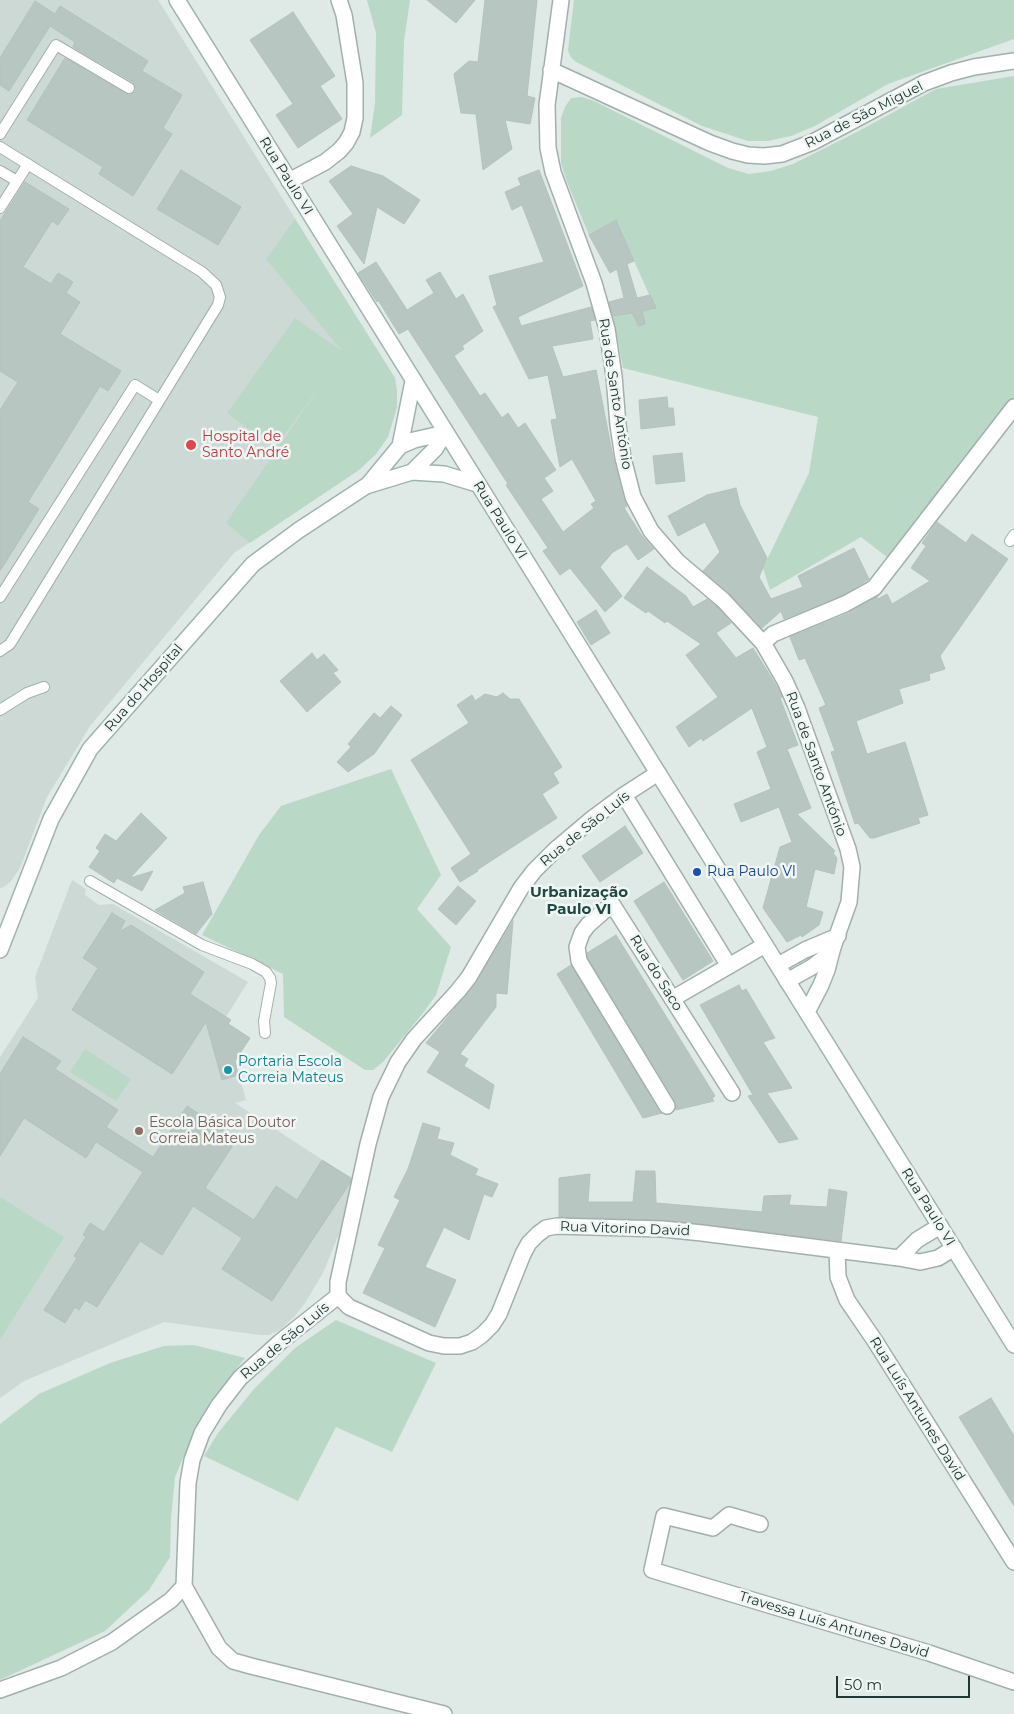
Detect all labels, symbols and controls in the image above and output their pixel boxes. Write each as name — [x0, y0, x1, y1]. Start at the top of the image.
street label: Rua de São Miguel — [802, 78, 926, 152]
street label: Rua Paulo VI — [255, 134, 317, 218]
street label: Rua de Santo António — [595, 317, 635, 471]
place label: Hospital de Santo André — [202, 429, 289, 462]
marker: Hospital de Santo André — [184, 438, 198, 452]
street label: Rua Paulo VI — [469, 478, 531, 562]
street label: Rua do Hospital — [101, 641, 187, 735]
street label: Rua de Santo António — [782, 689, 850, 839]
street label: Rua de São Luís — [537, 788, 633, 870]
place label: Rua Paulo VI — [707, 864, 796, 880]
marker: Rua Paulo VI — [691, 866, 703, 878]
district label: Urbanização Paulo VI — [530, 884, 628, 919]
street label: Rua do Saco — [626, 932, 686, 1014]
place label: Portaria Escola Correia Mateus — [238, 1054, 343, 1086]
marker: Portaria Escola Correia Mateus — [222, 1064, 234, 1076]
place label: Escola Básica Doutor Correia Mateus — [149, 1115, 296, 1148]
marker: Escola Básica Doutor Correia Mateus — [133, 1125, 145, 1137]
street label: Rua Paulo VI — [897, 1165, 959, 1249]
street label: Rua Vitorino David — [559, 1218, 691, 1240]
street label: Rua de São Luís — [237, 1299, 333, 1383]
street label: Rua Luís Antunes David — [866, 1334, 968, 1484]
street label: Travessa Luís Antunes David — [737, 1588, 931, 1662]
scale bar — [839, 1666, 973, 1698]
text: 50 m — [844, 1675, 882, 1694]

